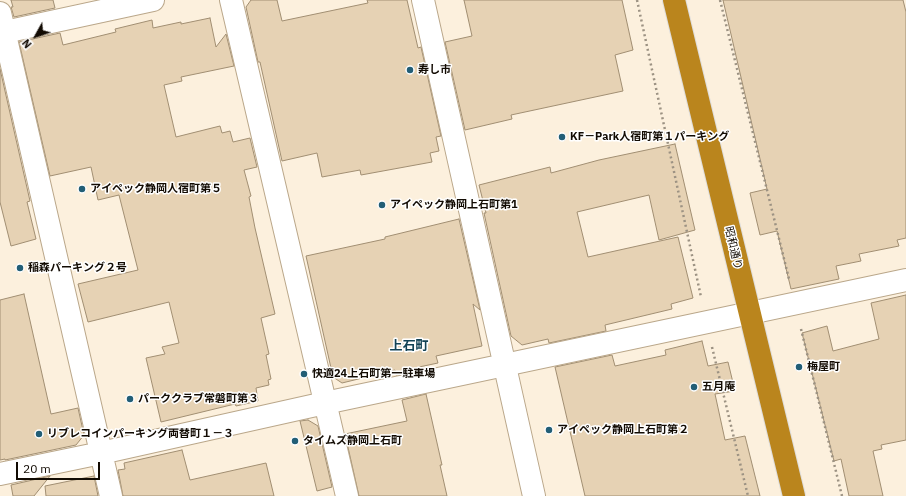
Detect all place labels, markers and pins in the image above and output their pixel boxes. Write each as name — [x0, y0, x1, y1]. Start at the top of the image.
place label: 寿し市 — [418, 63, 451, 77]
marker: 寿し市 — [405, 65, 415, 75]
place label: KF－Park人宿町第１パーキング — [570, 130, 729, 144]
marker: KF－Park人宿町第１パーキング — [557, 132, 567, 142]
place label: アイペック静岡人宿町第５ — [90, 182, 222, 196]
marker: アイペック静岡人宿町第５ — [77, 184, 87, 194]
place label: アイペック静岡上石町第1 — [390, 198, 518, 212]
marker: アイペック静岡上石町第1 — [377, 200, 387, 210]
place label: 稲森パーキング２号 — [28, 261, 127, 275]
marker: 稲森パーキング２号 — [15, 263, 25, 273]
place label: 梅屋町 — [807, 360, 840, 374]
marker: 梅屋町 — [794, 362, 804, 372]
place label: 快適24上石町第一駐車場 — [312, 367, 435, 381]
marker: 快適24上石町第一駐車場 — [299, 369, 309, 379]
place label: 五月庵 — [702, 380, 735, 394]
marker: 五月庵 — [689, 382, 699, 392]
place label: パーククラブ常磐町第３ — [138, 392, 259, 406]
marker: パーククラブ常磐町第３ — [125, 394, 135, 404]
place label: アイペック静岡上石町第２ — [557, 423, 689, 437]
marker: アイペック静岡上石町第２ — [544, 425, 554, 435]
place label: リブレコインパーキング両替町１－３ — [47, 427, 234, 441]
marker: リブレコインパーキング両替町１－３ — [34, 429, 44, 439]
place label: タイムズ静岡上石町 — [303, 434, 402, 448]
marker: タイムズ静岡上石町 — [290, 436, 300, 446]

